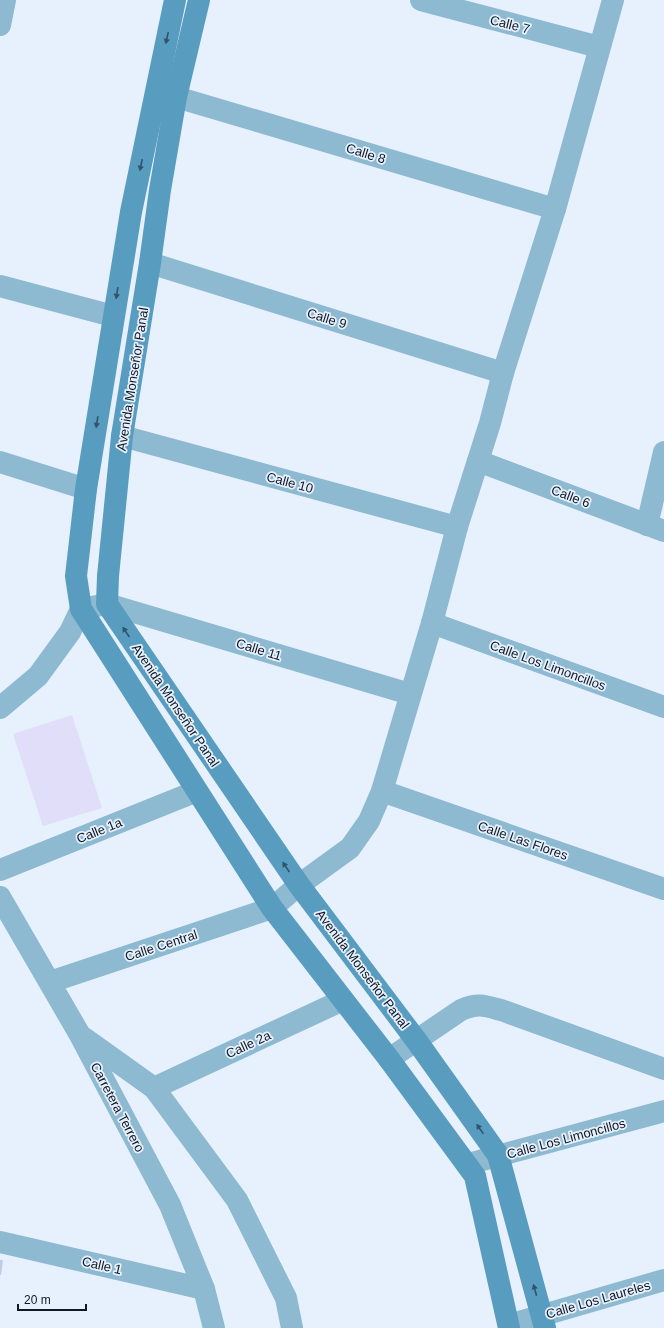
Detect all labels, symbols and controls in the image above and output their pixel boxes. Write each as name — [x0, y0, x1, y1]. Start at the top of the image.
street label: Calle 7 — [488, 12, 531, 37]
one-way arrow — [164, 32, 170, 44]
street label: Calle 8 — [344, 140, 387, 167]
one-way arrow — [137, 159, 143, 172]
one-way arrow — [114, 287, 120, 299]
street label: Calle 9 — [305, 305, 348, 332]
street label: Avenida Monseñor Panal — [114, 306, 151, 452]
one-way arrow — [94, 416, 100, 428]
street label: Calle 10 — [265, 469, 315, 496]
street label: Calle 6 — [549, 482, 592, 511]
one-way arrow — [122, 627, 130, 637]
street label: Calle 11 — [234, 635, 283, 663]
street label: Calle Los Limoncillos — [488, 638, 608, 694]
street label: Avenida Monseñor Panal — [129, 641, 222, 770]
street label: Calle 1a — [74, 814, 125, 846]
street label: Calle Las Flores — [476, 818, 570, 863]
one-way arrow — [282, 861, 290, 872]
street label: Avenida Monseñor Panal — [313, 907, 412, 1032]
street label: Calle Central — [123, 927, 199, 964]
street label: Calle 2a — [223, 1027, 274, 1061]
street label: Carretera Terrero — [88, 1060, 148, 1155]
street label: Calle Los Limoncillos — [505, 1115, 628, 1162]
one-way arrow — [476, 1124, 484, 1134]
street label: Calle 1 — [80, 1254, 123, 1277]
street label: Calle Los Laureles — [544, 1277, 652, 1322]
one-way arrow — [531, 1284, 537, 1297]
scale bar — [18, 1286, 86, 1312]
text: 20 m — [24, 1293, 51, 1307]

